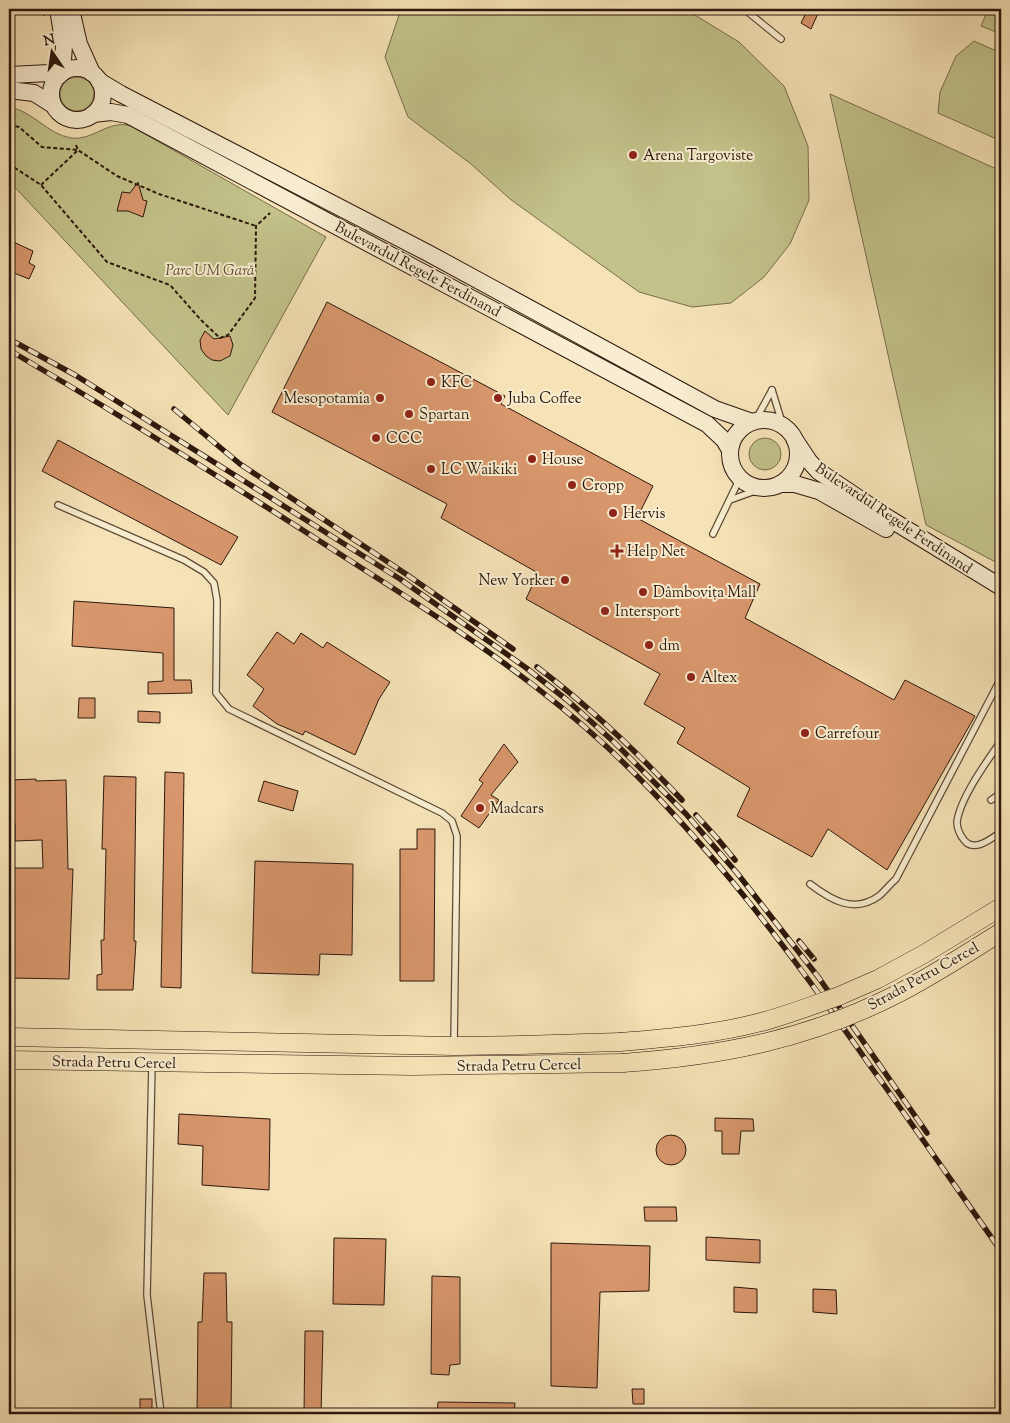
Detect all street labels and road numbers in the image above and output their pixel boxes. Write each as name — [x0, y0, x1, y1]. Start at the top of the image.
street label: Bulevardul Regele Ferdinand — [330, 218, 505, 323]
street label: Bulevardul Regele Ferdinand — [810, 459, 976, 580]
street label: Strada Petru Cercel — [864, 938, 983, 1017]
street label: Strada Petru Cercel — [52, 1052, 176, 1075]
street label: Strada Petru Cercel — [457, 1055, 581, 1078]

